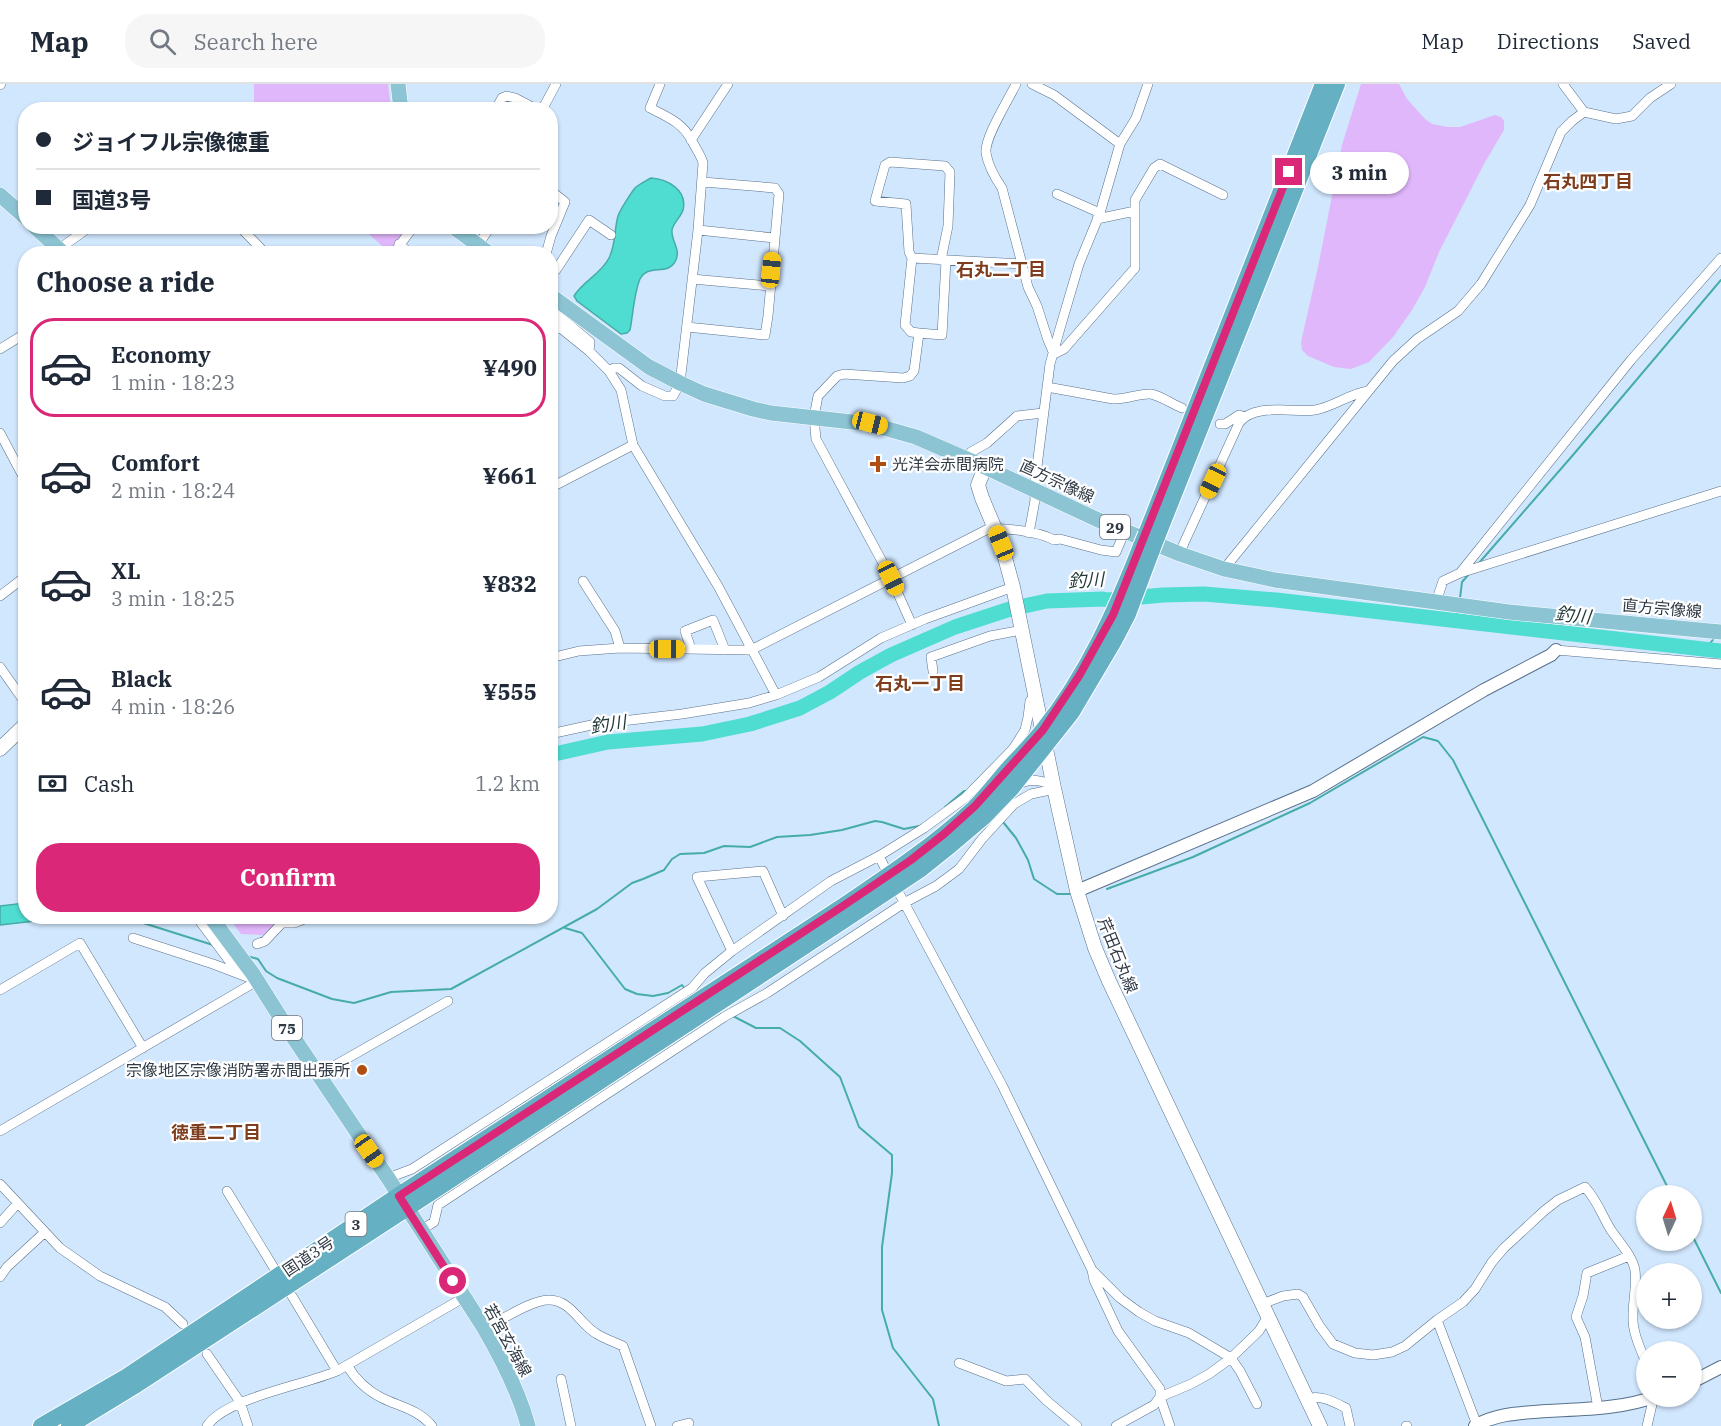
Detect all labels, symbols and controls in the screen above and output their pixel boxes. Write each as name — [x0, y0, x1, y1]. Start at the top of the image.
search box — [125, 14, 545, 68]
text: Map — [30, 23, 89, 60]
icon: search — [146, 25, 179, 58]
text: Search here — [194, 27, 318, 56]
text: Map — [1421, 27, 1464, 55]
text: Directions — [1497, 27, 1599, 55]
text: Saved — [1632, 27, 1691, 55]
text: ジョイフル宗像徳重 — [72, 127, 270, 156]
callout: 3 min — [1310, 151, 1409, 193]
route end — [1275, 158, 1302, 185]
text: 3 min — [1332, 159, 1388, 186]
district label: 石丸四丁目 — [1543, 170, 1633, 193]
text: 国道3号 — [72, 185, 151, 214]
car — [760, 251, 782, 289]
district label: 石丸二丁目 — [956, 258, 1046, 281]
text: Choose a ride — [36, 264, 215, 299]
text: Economy — [111, 340, 211, 369]
icon: car — [39, 341, 93, 395]
text: ¥490 — [482, 353, 537, 382]
text: 1 min · 18:23 — [111, 369, 235, 396]
car — [850, 410, 890, 436]
text: Comfort — [111, 448, 200, 477]
icon: car — [39, 449, 93, 503]
place label: 光洋会赤間病院 — [892, 454, 1004, 474]
marker: 光洋会赤間病院 — [869, 455, 887, 473]
street label: 直方宗像線 — [1017, 455, 1097, 507]
text: ¥661 — [482, 461, 537, 490]
car — [1197, 461, 1229, 501]
text: 2 min · 18:24 — [111, 477, 235, 504]
road number: 29 — [1100, 515, 1130, 539]
car — [986, 523, 1016, 563]
text: XL — [111, 556, 141, 585]
icon: car — [39, 557, 93, 611]
car — [875, 558, 907, 598]
water label: 釣川 — [1067, 567, 1107, 592]
text: ¥832 — [482, 569, 537, 598]
text: 3 min · 18:25 — [111, 585, 235, 612]
street label: 直方宗像線 — [1621, 595, 1703, 621]
water label: 釣川 — [1554, 602, 1594, 629]
car — [649, 640, 685, 658]
text: Black — [111, 664, 172, 693]
icon: car — [39, 665, 93, 719]
district label: 石丸一丁目 — [875, 672, 965, 695]
text: ¥555 — [482, 677, 537, 706]
text: 4 min · 18:26 — [111, 693, 235, 720]
water label: 釣川 — [589, 710, 629, 738]
icon: cash — [36, 767, 69, 800]
text: Cash — [84, 769, 135, 798]
text: 1.2 km — [475, 770, 540, 797]
button: Confirm — [36, 843, 540, 912]
street label: 芹田石丸線 — [1094, 914, 1142, 996]
road number: 75 — [272, 1016, 302, 1040]
place label: 宗像地区宗像消防署赤間出張所 — [126, 1060, 350, 1080]
marker: 宗像地区宗像消防署赤間出張所 — [355, 1063, 369, 1077]
district label: 徳重二丁目 — [171, 1121, 261, 1144]
car — [351, 1131, 387, 1171]
north arrow — [1636, 1185, 1702, 1251]
map controls — [1636, 1185, 1702, 1407]
road number: 3 — [346, 1212, 366, 1236]
street label: 国道3号 — [279, 1232, 337, 1280]
button: + — [1636, 1263, 1702, 1329]
route start — [439, 1267, 466, 1294]
street label: 若宮玄海線 — [480, 1300, 536, 1380]
button: − — [1636, 1341, 1702, 1407]

